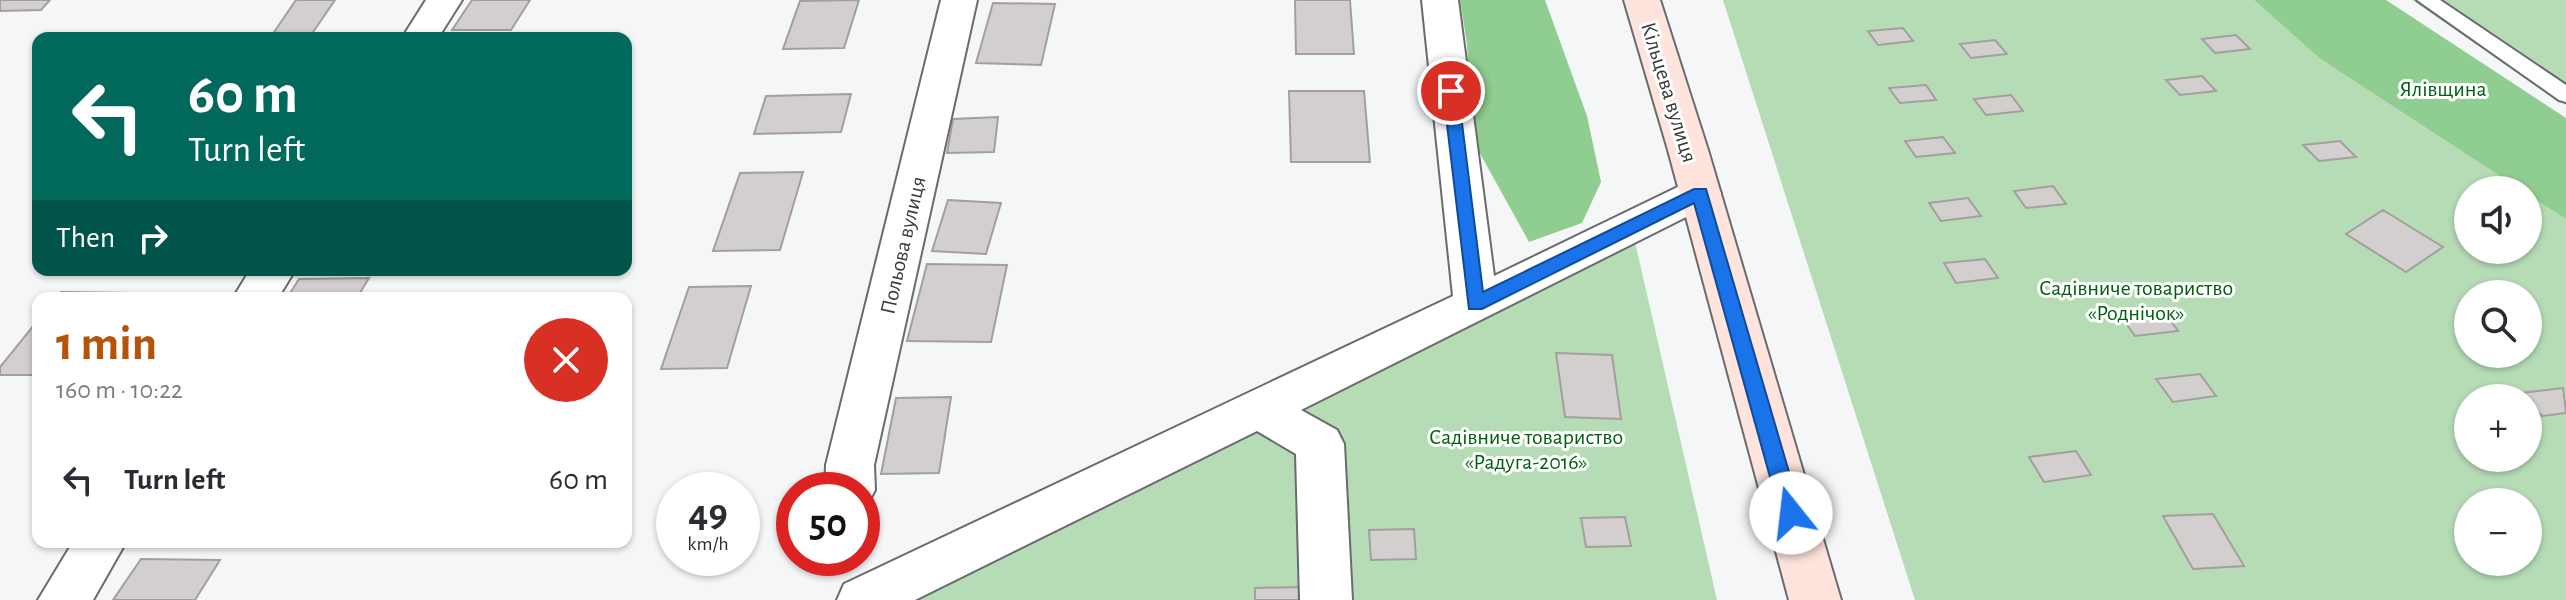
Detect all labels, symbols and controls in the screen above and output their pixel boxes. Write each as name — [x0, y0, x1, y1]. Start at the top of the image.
street label: Кільцева вулиця — [1637, 19, 1701, 165]
pin — [1417, 57, 1485, 125]
icon: left — [56, 64, 160, 168]
text: 60 m — [188, 67, 298, 123]
icon: arrive — [1429, 69, 1473, 113]
park label: Ялівщина — [2400, 78, 2487, 100]
text: Turn left — [188, 132, 305, 168]
street label: Польова вулиця — [876, 174, 930, 316]
map controls — [2454, 176, 2542, 576]
button: sound — [2454, 176, 2542, 264]
icon: right — [131, 216, 175, 260]
text: Then — [56, 223, 115, 253]
park label: Садівниче товариство «Роднічок» — [2039, 277, 2233, 324]
button: search — [2454, 280, 2542, 368]
button: close — [524, 318, 608, 402]
text: 1 min — [56, 321, 157, 369]
text: 160 m · 10:22 — [56, 377, 183, 403]
button: + — [2454, 384, 2542, 472]
park label: Садівниче товариство «Радуга-2016» — [1429, 426, 1623, 473]
icon: left — [56, 458, 100, 502]
text: Turn left — [124, 465, 225, 495]
text: 60 m — [549, 465, 608, 495]
position arrow — [1749, 471, 1833, 555]
speed limit sign: 50 — [776, 472, 880, 576]
button: − — [2454, 488, 2542, 576]
text: 49 — [688, 494, 728, 534]
text: km/h — [687, 534, 729, 554]

